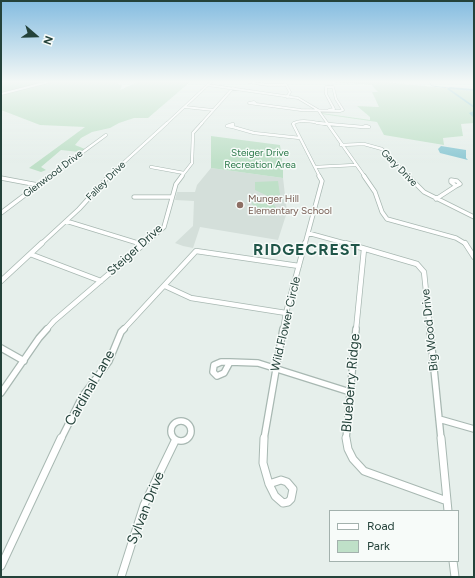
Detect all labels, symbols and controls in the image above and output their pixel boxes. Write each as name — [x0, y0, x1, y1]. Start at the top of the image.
north arrow — [16, 16, 56, 56]
text: N — [40, 34, 55, 46]
park label: Steiger Drive Recreation Area — [224, 147, 296, 170]
street label: Gary Drive — [378, 147, 420, 189]
street label: Glenwood Drive — [21, 148, 85, 200]
street label: Falley Drive — [84, 159, 128, 203]
place label: Munger Hill Elementary School — [248, 193, 332, 216]
marker: Munger Hill Elementary School — [235, 200, 245, 210]
street label: Steiger Drive — [104, 221, 166, 279]
district label: RIDGECREST — [253, 240, 361, 260]
street label: Wild Flower Circle — [268, 275, 304, 373]
street label: Big Wood Drive — [419, 288, 441, 372]
street label: Blueberry Ridge — [338, 333, 364, 433]
street label: Cardinal Lane — [62, 347, 118, 429]
street label: Sylvan Drive — [124, 469, 168, 547]
legend — [329, 510, 459, 562]
text: Road — [367, 519, 395, 533]
text: Park — [367, 539, 390, 553]

